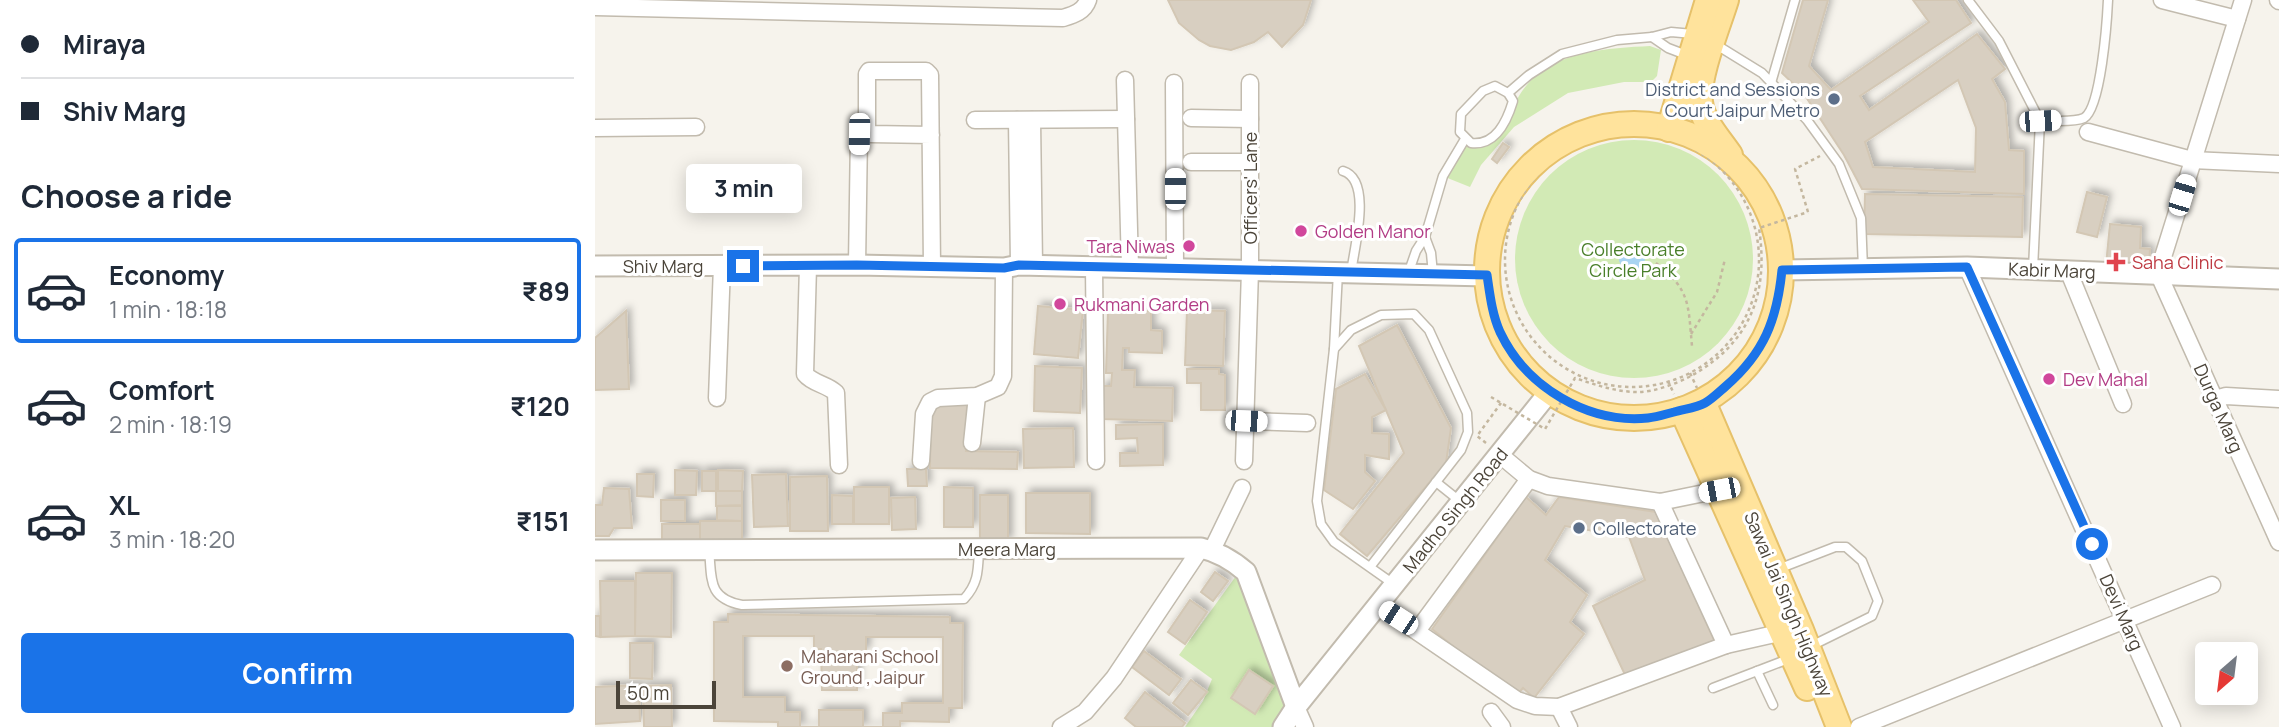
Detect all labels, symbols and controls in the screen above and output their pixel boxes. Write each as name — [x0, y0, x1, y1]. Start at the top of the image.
text: Miraya — [63, 26, 146, 62]
place label: District and Sessions Court Jaipur Metro — [1645, 77, 1820, 122]
marker: District and Sessions Court Jaipur Metro — [1826, 91, 1842, 107]
text: Shiv Marg — [63, 93, 186, 129]
car — [2019, 109, 2062, 133]
car — [849, 113, 870, 155]
street label: Officers' Lane — [1238, 132, 1262, 244]
callout: 3 min — [685, 164, 801, 214]
car — [1165, 168, 1186, 210]
text: 3 min — [714, 172, 774, 204]
car — [2166, 172, 2199, 218]
text: Choose a ride — [21, 174, 232, 218]
place label: Golden Manor — [1315, 219, 1431, 243]
marker: Golden Manor — [1293, 223, 1309, 239]
place label: Tara Niwas — [1087, 234, 1175, 258]
park label: Collectorate Circle Park — [1581, 237, 1685, 282]
marker: Tara Niwas — [1181, 238, 1197, 254]
route end — [727, 250, 759, 282]
place label: Saha Clinic — [2132, 250, 2224, 274]
marker: Saha Clinic — [2106, 252, 2126, 272]
street label: Shiv Marg — [623, 254, 703, 278]
street label: Kabir Marg — [2008, 256, 2096, 284]
text: Economy — [109, 257, 224, 293]
icon: car — [25, 259, 88, 322]
text: ₹89 — [522, 273, 570, 309]
place label: Rukmani Garden — [1074, 292, 1209, 316]
text: 1 min · 18:18 — [109, 293, 227, 325]
marker: Rukmani Garden — [1052, 296, 1068, 312]
street label: Durga Marg — [2189, 360, 2249, 456]
place label: Dev Mahal — [2063, 367, 2148, 391]
marker: Dev Mahal — [2041, 371, 2057, 387]
text: Comfort — [109, 372, 215, 408]
icon: car — [25, 374, 88, 437]
text: ₹120 — [510, 388, 570, 424]
text: 2 min · 18:19 — [109, 408, 232, 440]
car — [1225, 410, 1268, 432]
street label: Madho Singh Road — [1397, 442, 1513, 578]
car — [1697, 476, 1742, 504]
text: XL — [109, 487, 140, 523]
icon: car — [25, 489, 88, 552]
text: ₹151 — [516, 503, 570, 539]
street label: Sawai Jai Singh Highway — [1739, 508, 1839, 701]
place label: Collectorate — [1593, 516, 1696, 540]
marker: Collectorate — [1571, 520, 1587, 536]
text: 3 min · 18:20 — [109, 523, 236, 555]
route start — [2076, 528, 2108, 560]
street label: Meera Marg — [958, 537, 1056, 561]
street label: Devi Marg — [2095, 570, 2149, 654]
car — [1375, 598, 1422, 638]
button: Confirm — [21, 633, 574, 713]
north arrow — [2195, 642, 2257, 705]
map controls — [2195, 642, 2258, 705]
place label: Maharani School Ground , Jaipur — [801, 644, 939, 689]
marker: Maharani School Ground , Jaipur — [779, 658, 795, 674]
scale bar — [616, 678, 716, 710]
text: 50 m — [627, 680, 669, 706]

